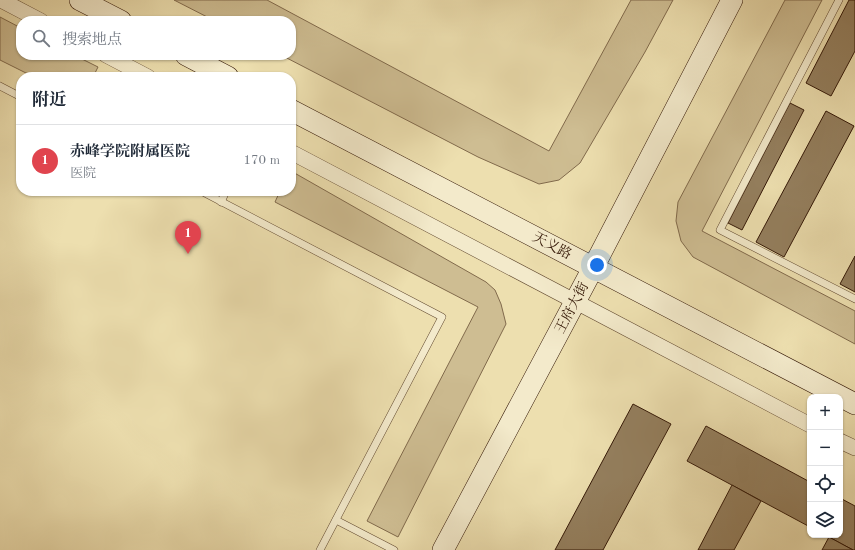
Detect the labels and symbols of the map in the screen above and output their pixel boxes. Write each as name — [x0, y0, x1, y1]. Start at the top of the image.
pin: 1 — [175, 221, 201, 254]
street label: 天义路 — [530, 229, 574, 262]
your location — [587, 255, 607, 275]
street label: 王府大街 — [552, 280, 591, 336]

